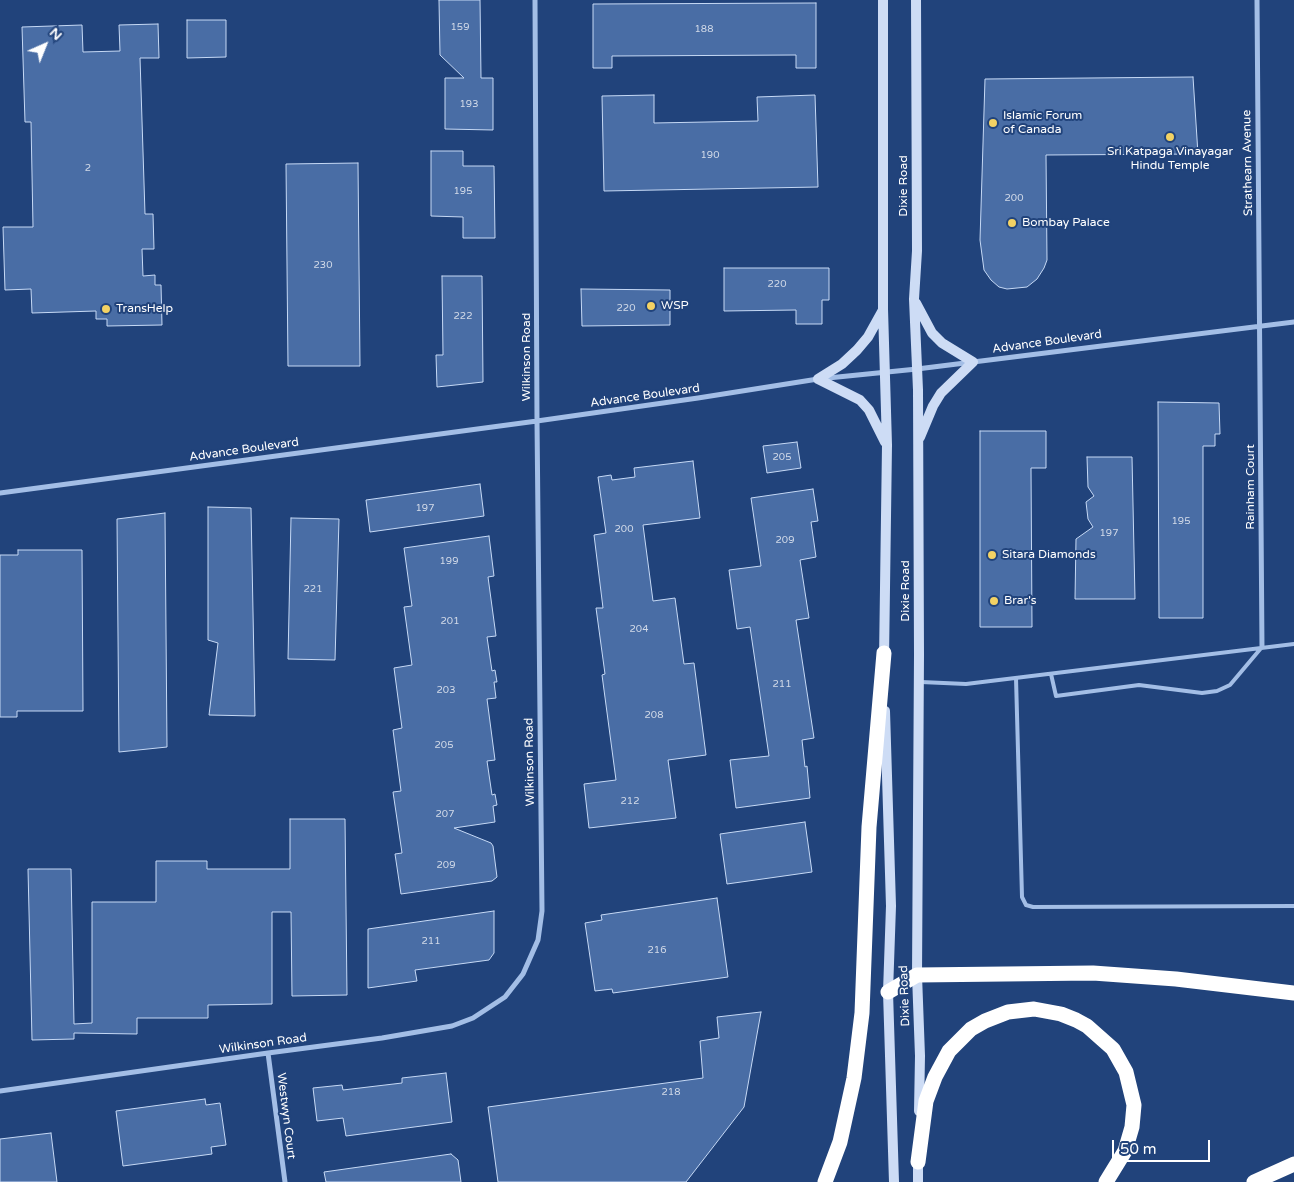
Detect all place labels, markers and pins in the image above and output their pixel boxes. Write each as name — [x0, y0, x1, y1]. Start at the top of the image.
place label: Islamic Forum of Canada — [1003, 109, 1082, 137]
marker: Islamic Forum of Canada — [987, 117, 999, 129]
marker: Sri Katpaga Vinayagar Hindu Temple — [1164, 131, 1176, 143]
place label: Sri Katpaga Vinayagar Hindu Temple — [1107, 145, 1233, 173]
place label: Bombay Palace — [1022, 216, 1110, 230]
marker: Bombay Palace — [1006, 217, 1018, 229]
place label: WSP — [661, 299, 689, 313]
marker: WSP — [645, 300, 657, 312]
place label: TransHelp — [116, 302, 173, 316]
marker: TransHelp — [100, 303, 112, 315]
place label: Sitara Diamonds — [1002, 548, 1096, 562]
marker: Sitara Diamonds — [986, 549, 998, 561]
place label: Brar's — [1004, 594, 1037, 608]
marker: Brar's — [988, 595, 1000, 607]

